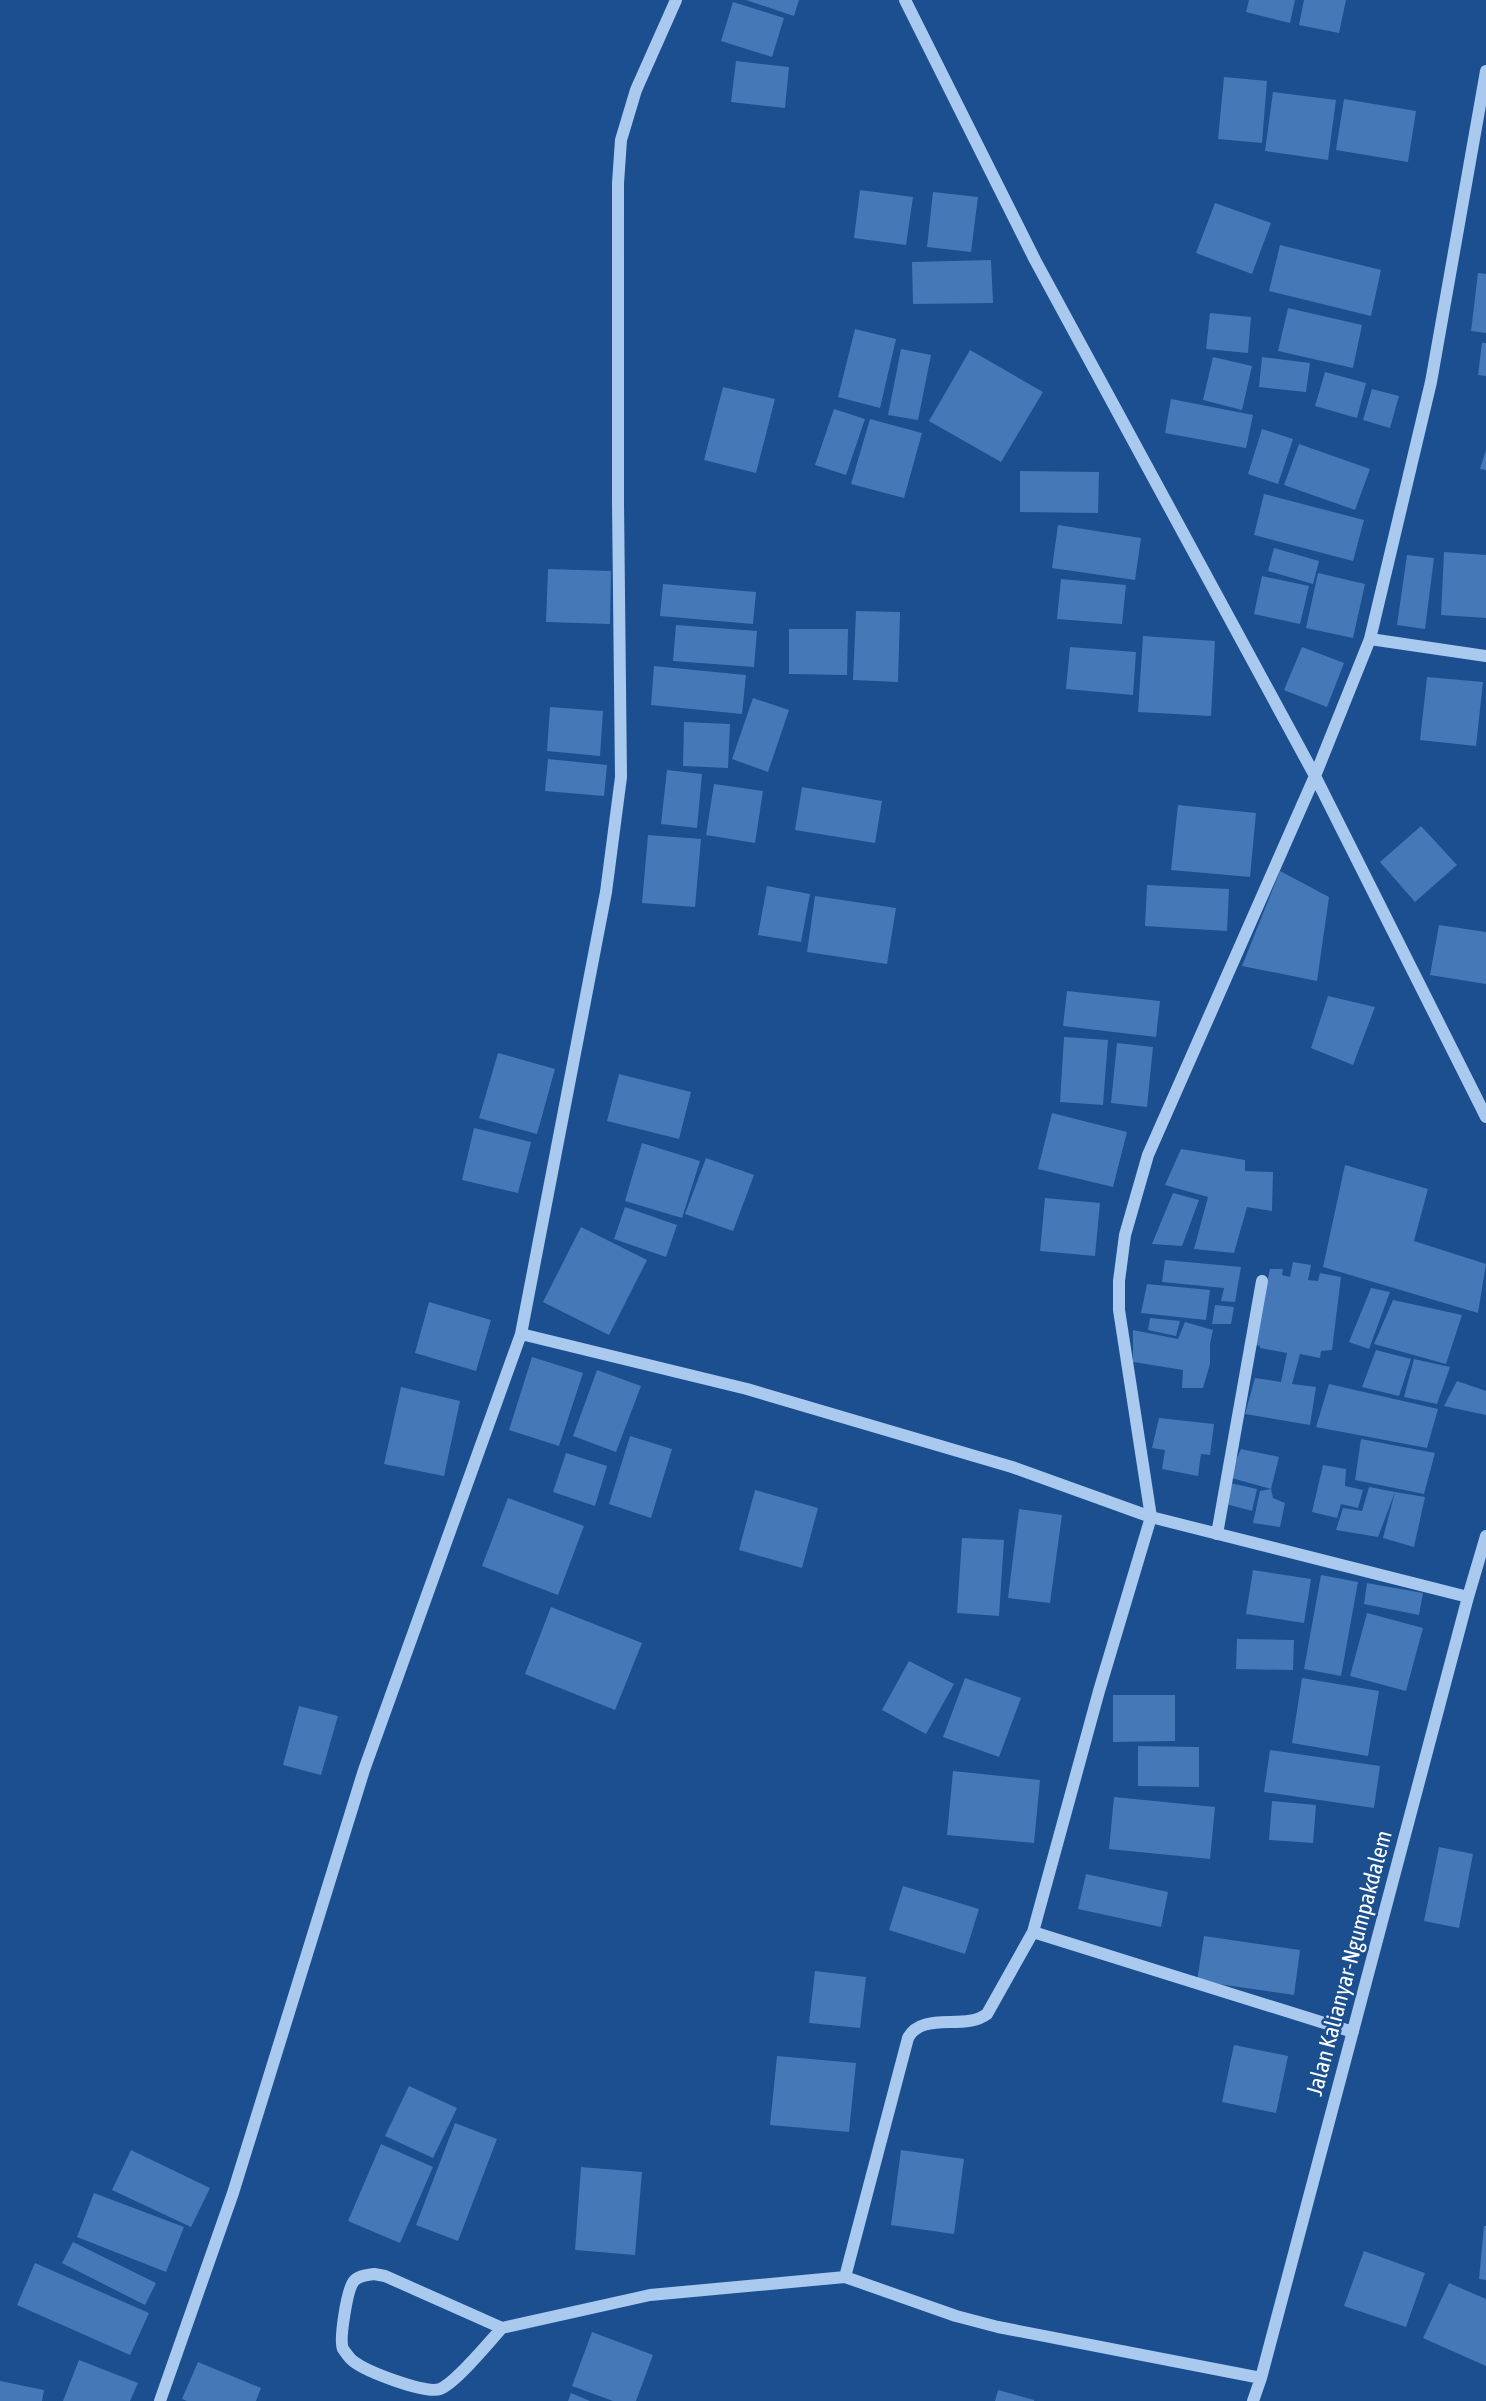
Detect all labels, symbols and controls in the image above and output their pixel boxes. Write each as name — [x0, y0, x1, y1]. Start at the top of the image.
street label: Jalan Kalianyar-Ngumpakdalem — [1301, 1828, 1397, 2098]

